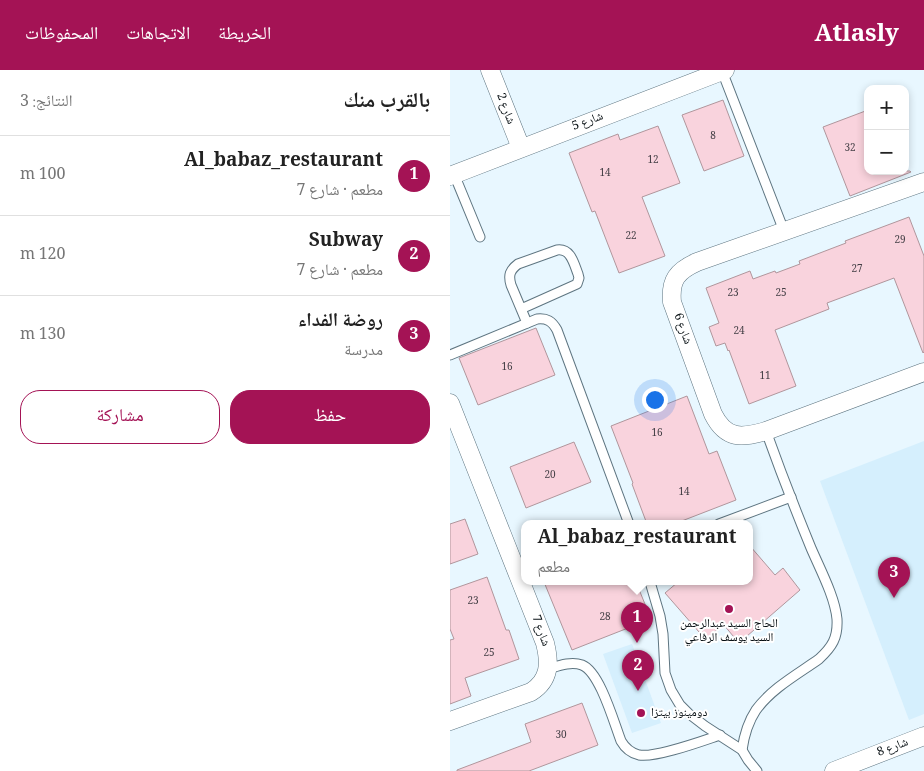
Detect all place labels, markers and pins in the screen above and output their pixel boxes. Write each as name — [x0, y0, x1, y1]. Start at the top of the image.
pin: 3 — [878, 557, 910, 598]
pin: 1 — [621, 602, 653, 643]
marker: الحاج السيد عبدالرحمن السيد يوسف الرفاعي — [723, 603, 735, 615]
place label: الحاج السيد عبدالرحمن السيد يوسف الرفاعي — [680, 614, 778, 649]
pin: 2 — [622, 650, 654, 691]
place label: دومينوز بيتزا — [651, 703, 707, 724]
marker: دومينوز بيتزا — [635, 707, 647, 719]

